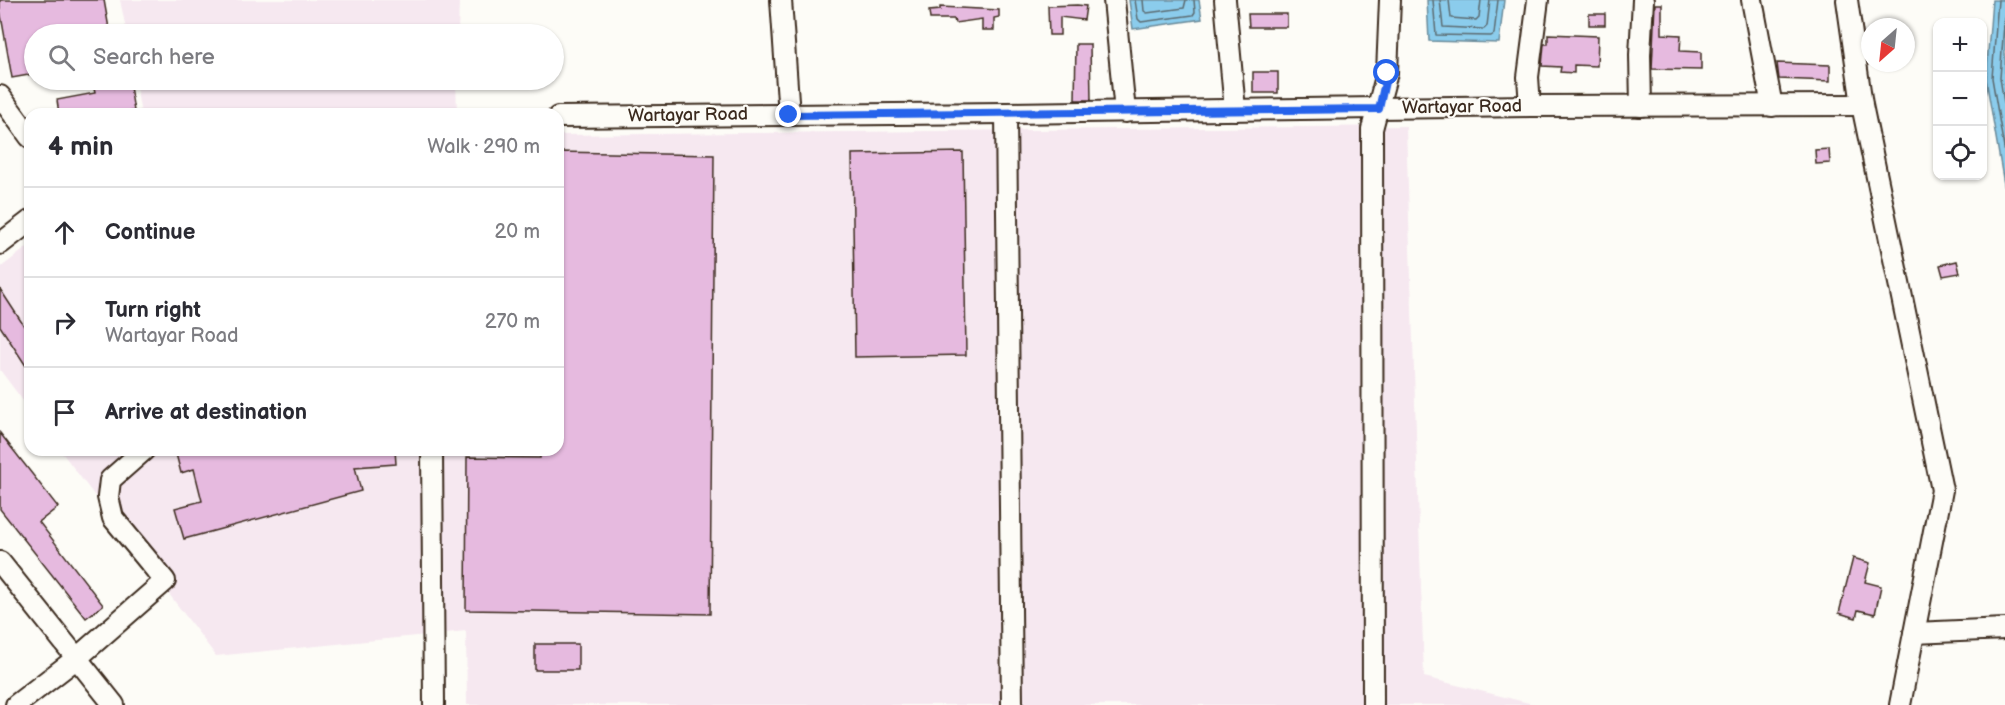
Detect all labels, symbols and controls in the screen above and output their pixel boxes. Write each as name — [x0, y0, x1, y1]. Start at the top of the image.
north arrow — [1861, 18, 1915, 72]
map controls — [1933, 18, 1987, 180]
button: + — [1933, 18, 1987, 72]
search box — [24, 24, 564, 90]
icon: search — [45, 41, 78, 74]
text: Search here — [93, 44, 215, 71]
route start — [1373, 59, 1399, 85]
button: − — [1933, 72, 1987, 126]
street label: Wartayar Road — [1402, 95, 1522, 119]
route end — [775, 101, 801, 127]
street label: Wartayar Road — [628, 103, 748, 127]
button: locate — [1933, 126, 1987, 180]
text: 4 min — [48, 132, 113, 163]
text: Walk · 290 m — [427, 135, 540, 159]
icon: ahead — [48, 216, 81, 249]
text: Continue — [105, 219, 195, 246]
text: 20 m — [495, 220, 540, 244]
text: Turn right — [105, 297, 201, 324]
icon: right — [48, 306, 81, 339]
text: 270 m — [485, 310, 540, 334]
text: Wartayar Road — [105, 324, 239, 348]
icon: arrive — [48, 396, 81, 429]
text: Arrive at destination — [105, 399, 307, 426]

